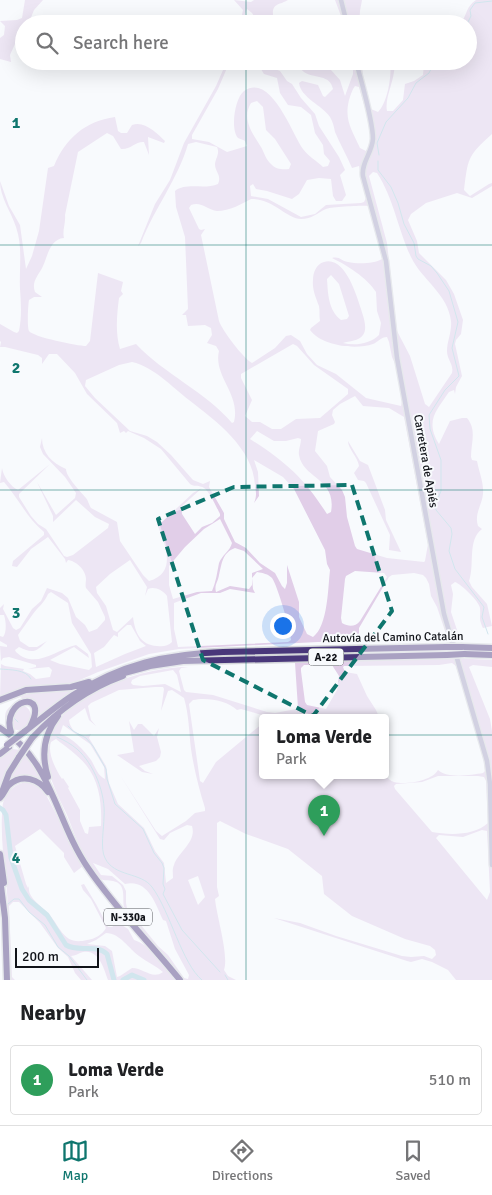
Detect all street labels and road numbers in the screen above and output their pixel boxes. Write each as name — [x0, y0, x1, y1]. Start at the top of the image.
street label: Carretera de Apiés — [410, 413, 441, 509]
street label: Autovía del Camino Catalán — [322, 629, 464, 646]
road number: A-22 — [308, 649, 344, 666]
road number: N-330a — [104, 909, 152, 926]

